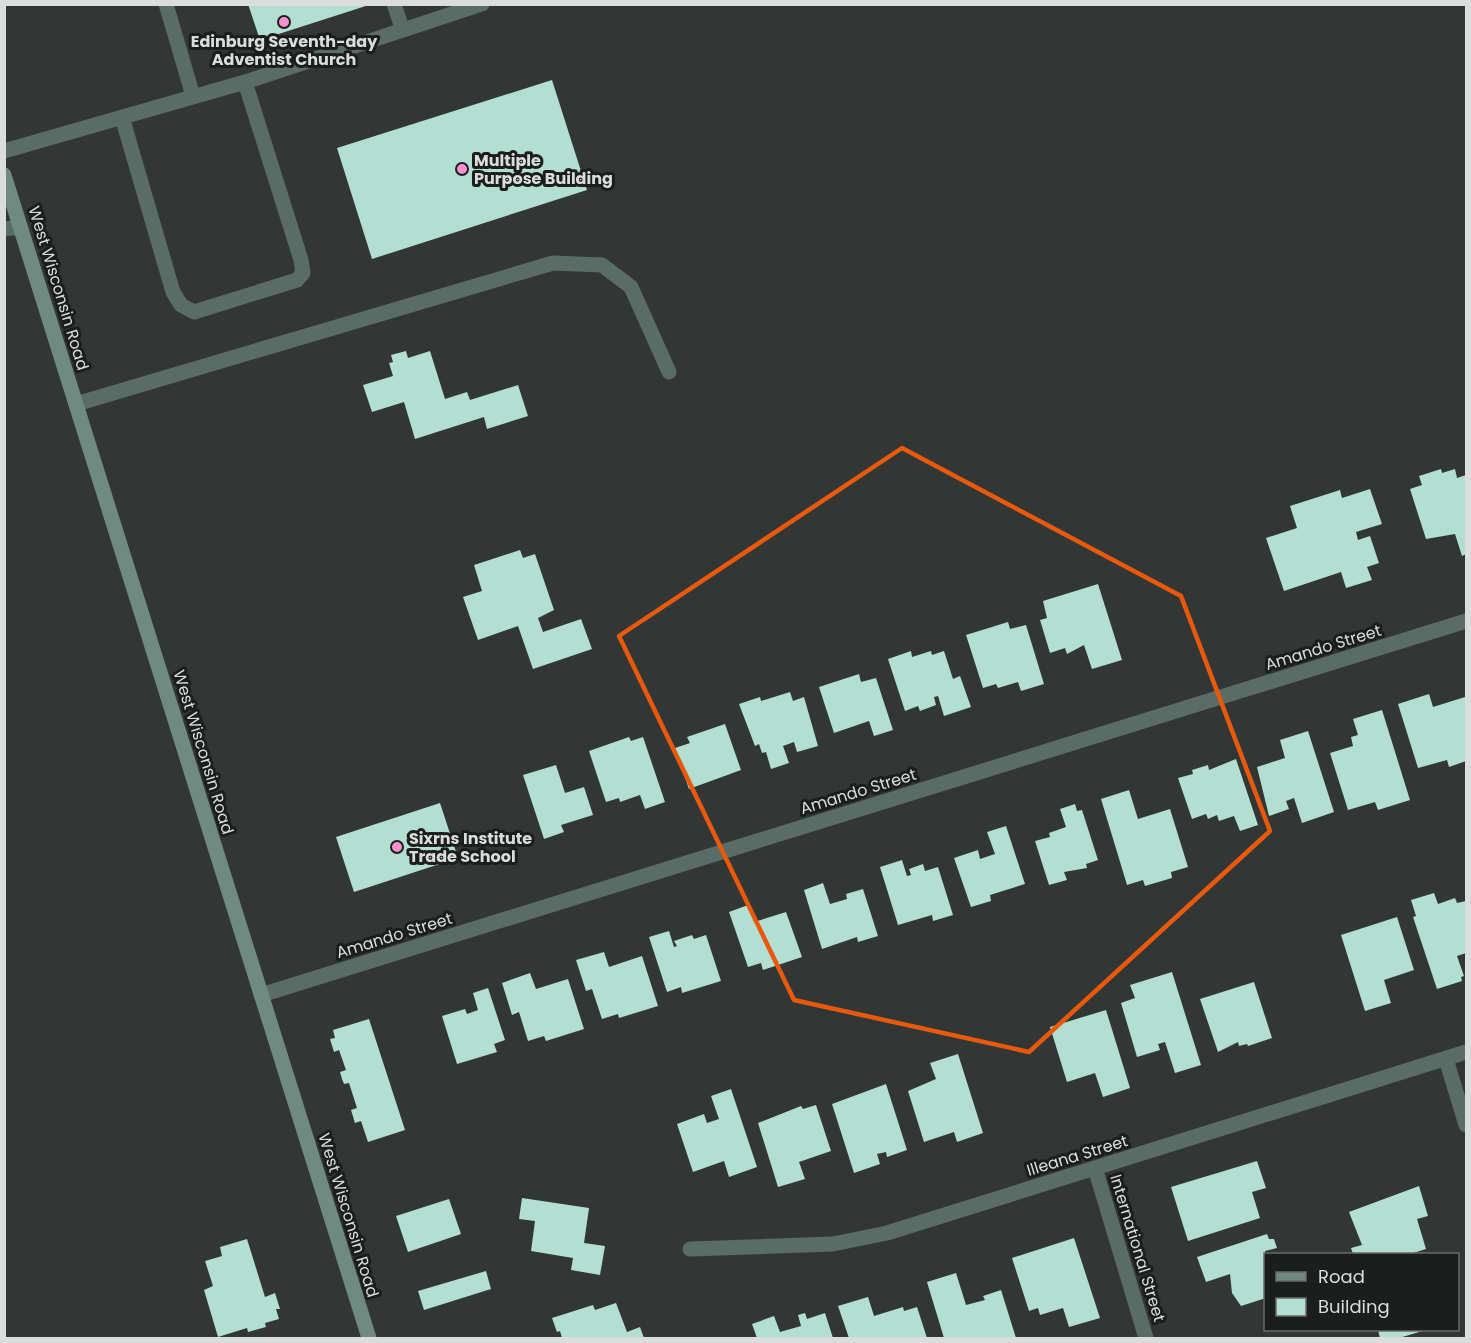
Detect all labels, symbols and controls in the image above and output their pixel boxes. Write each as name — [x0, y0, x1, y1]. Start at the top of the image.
marker: Edinburg Seventh-day Adventist Church — [277, 15, 291, 29]
place label: Edinburg Seventh-day Adventist Church — [191, 30, 378, 71]
place label: Multiple Purpose Building — [474, 149, 613, 190]
marker: Multiple Purpose Building — [455, 162, 469, 176]
street label: West Wisconsin Road — [23, 203, 94, 373]
street label: Amando Street — [1262, 619, 1384, 676]
street label: West Wisconsin Road — [168, 667, 239, 837]
street label: Amando Street — [797, 763, 919, 820]
place label: Sixrns Institute Trade School — [409, 827, 532, 868]
marker: Sixrns Institute Trade School — [390, 840, 404, 854]
street label: Amando Street — [333, 907, 455, 964]
street label: Illeana Street — [1024, 1129, 1131, 1182]
street label: West Wisconsin Road — [313, 1130, 384, 1300]
street label: International Street — [1104, 1172, 1171, 1325]
legend — [1264, 1253, 1459, 1331]
text: Road — [1318, 1264, 1365, 1289]
text: Building — [1318, 1294, 1390, 1319]

